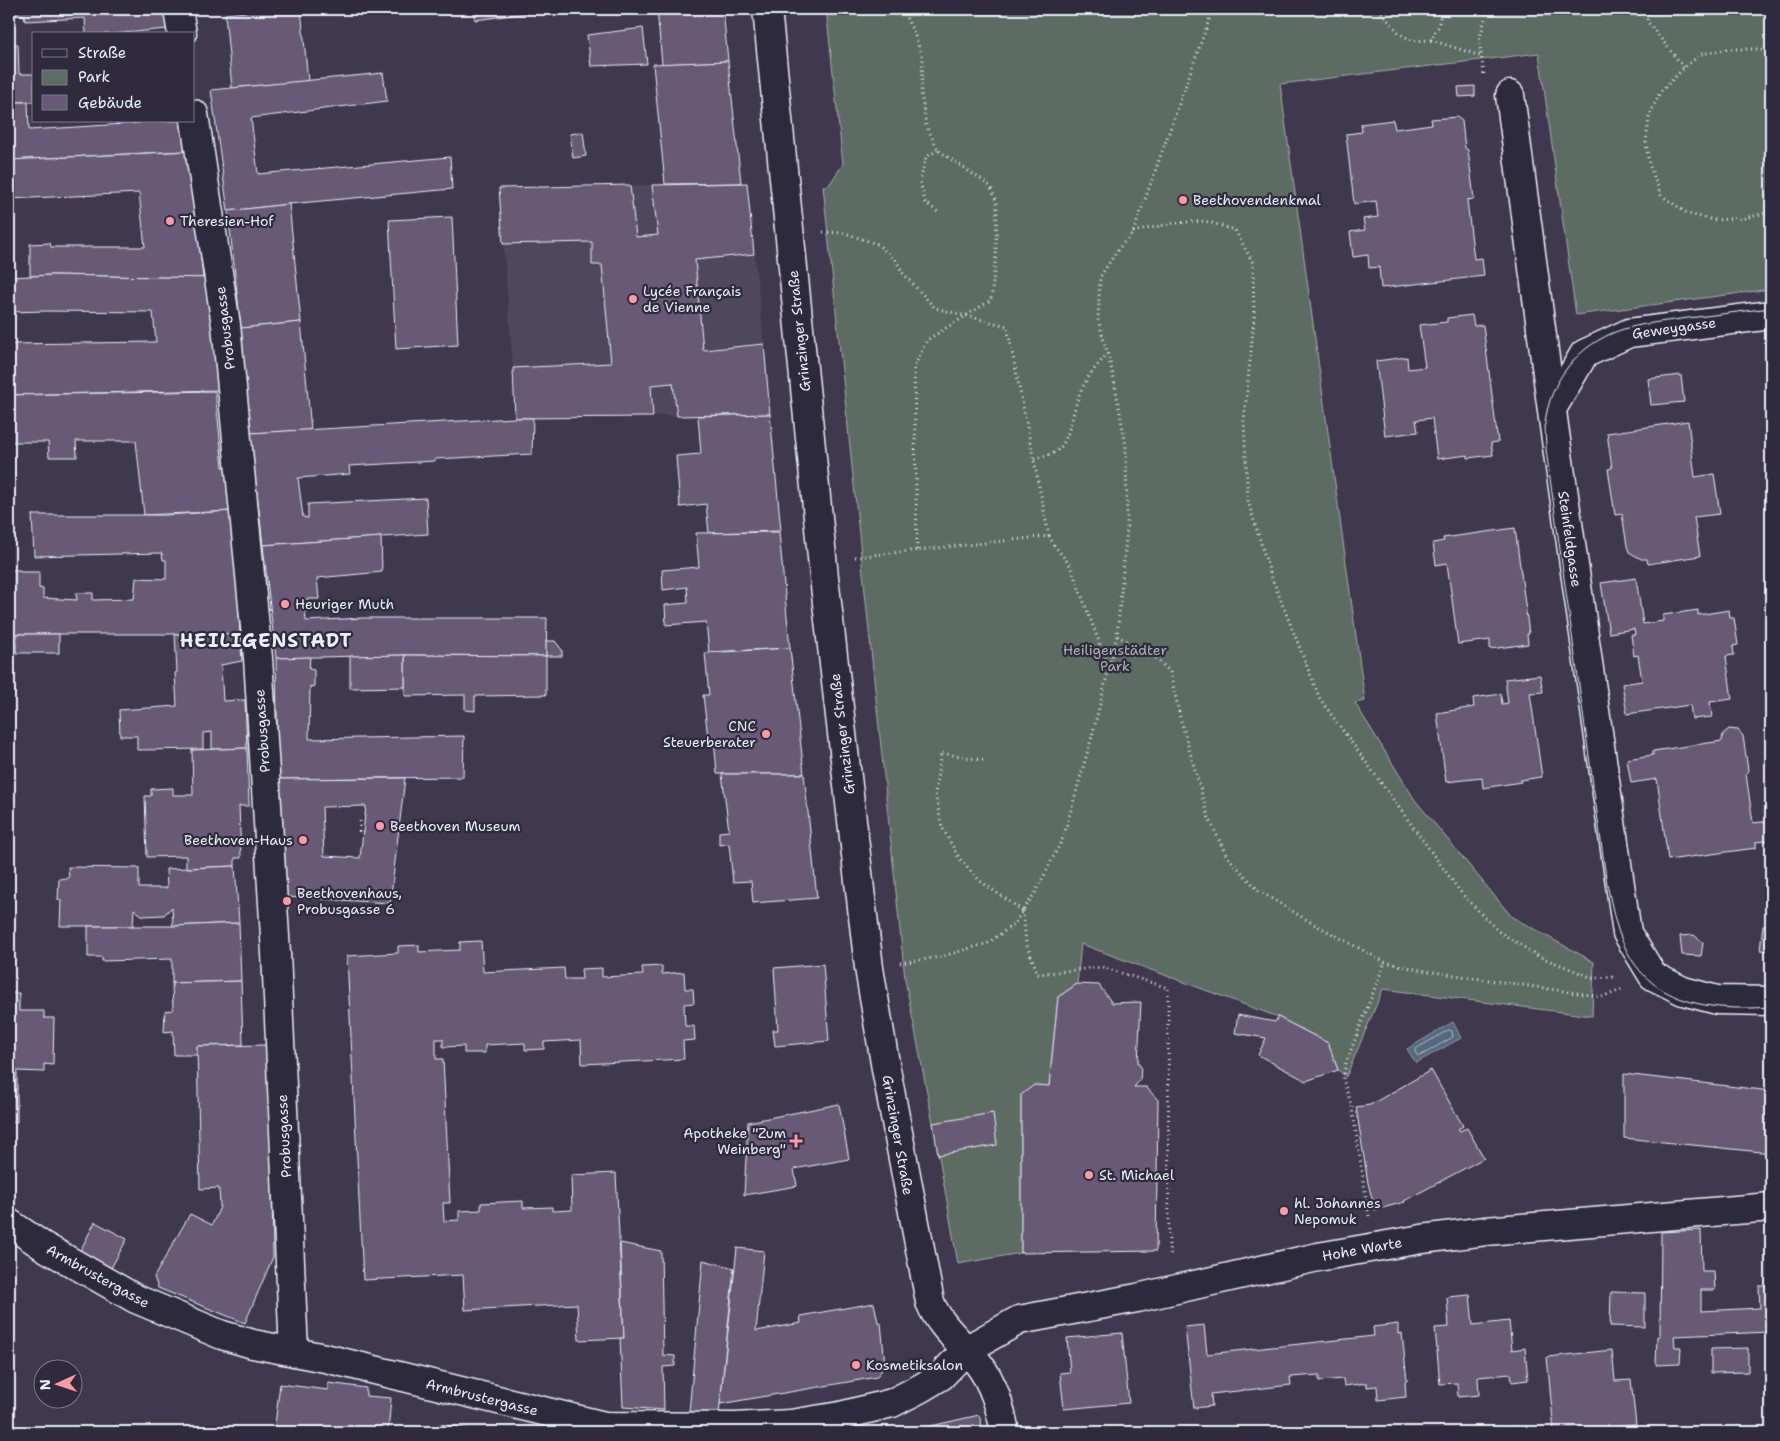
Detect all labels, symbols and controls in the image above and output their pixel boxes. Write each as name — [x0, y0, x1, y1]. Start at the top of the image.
legend — [32, 32, 195, 122]
text: Straße — [78, 43, 126, 63]
text: Park — [78, 67, 110, 87]
text: Gebäude — [78, 93, 142, 113]
place label: Beethovendenkmal — [1193, 191, 1322, 209]
marker: Beethovendenkmal — [1177, 194, 1189, 206]
place label: Theresien-Hof — [180, 212, 275, 230]
marker: Theresien-Hof — [164, 215, 176, 227]
street label: Grinzinger Straße — [784, 269, 814, 392]
place label: Lycée Français de Vienne — [643, 282, 742, 316]
street label: Probusgasse — [211, 285, 239, 371]
marker: Lycée Français de Vienne — [627, 293, 639, 305]
street label: Geweygasse — [1631, 313, 1717, 343]
street label: Steinfeldgasse — [1554, 490, 1586, 588]
place label: Heuriger Muth — [295, 595, 394, 613]
marker: Heuriger Muth — [279, 598, 291, 610]
district label: HEILIGENSTADT — [180, 628, 352, 653]
park label: Heiligenstädter Park — [1063, 641, 1167, 675]
street label: Grinzinger Straße — [826, 672, 858, 796]
street label: Probusgasse — [250, 689, 274, 773]
place label: CNC Steuerberater — [663, 717, 756, 751]
marker: CNC Steuerberater — [760, 728, 772, 740]
place label: Beethoven Museum — [390, 817, 521, 835]
marker: Beethoven Museum — [374, 820, 386, 832]
place label: Beethoven-Haus — [184, 831, 293, 849]
marker: Beethoven-Haus — [297, 834, 309, 846]
place label: Beethovenhaus, Probusgasse 6 — [297, 884, 402, 918]
marker: Beethovenhaus, Probusgasse 6 — [281, 895, 293, 907]
street label: Grinzinger Straße — [879, 1073, 917, 1197]
street label: Probusgasse — [273, 1094, 295, 1178]
place label: Apotheke "Zum Weinberg" — [683, 1124, 786, 1158]
marker: Apotheke "Zum Weinberg" — [790, 1135, 802, 1147]
place label: St. Michael — [1099, 1166, 1175, 1184]
marker: St. Michael — [1083, 1169, 1095, 1181]
place label: hl. Johannes Nepomuk — [1294, 1194, 1381, 1228]
marker: hl. Johannes Nepomuk — [1278, 1205, 1290, 1217]
street label: Hohe Warte — [1321, 1233, 1403, 1265]
street label: Armbrustergasse — [43, 1240, 153, 1312]
place label: Kosmetiksalon — [866, 1356, 963, 1374]
north arrow — [32, 1358, 82, 1408]
marker: Kosmetiksalon — [850, 1359, 862, 1371]
street label: Armbrustergasse — [424, 1374, 540, 1420]
text: N — [36, 1379, 54, 1391]

